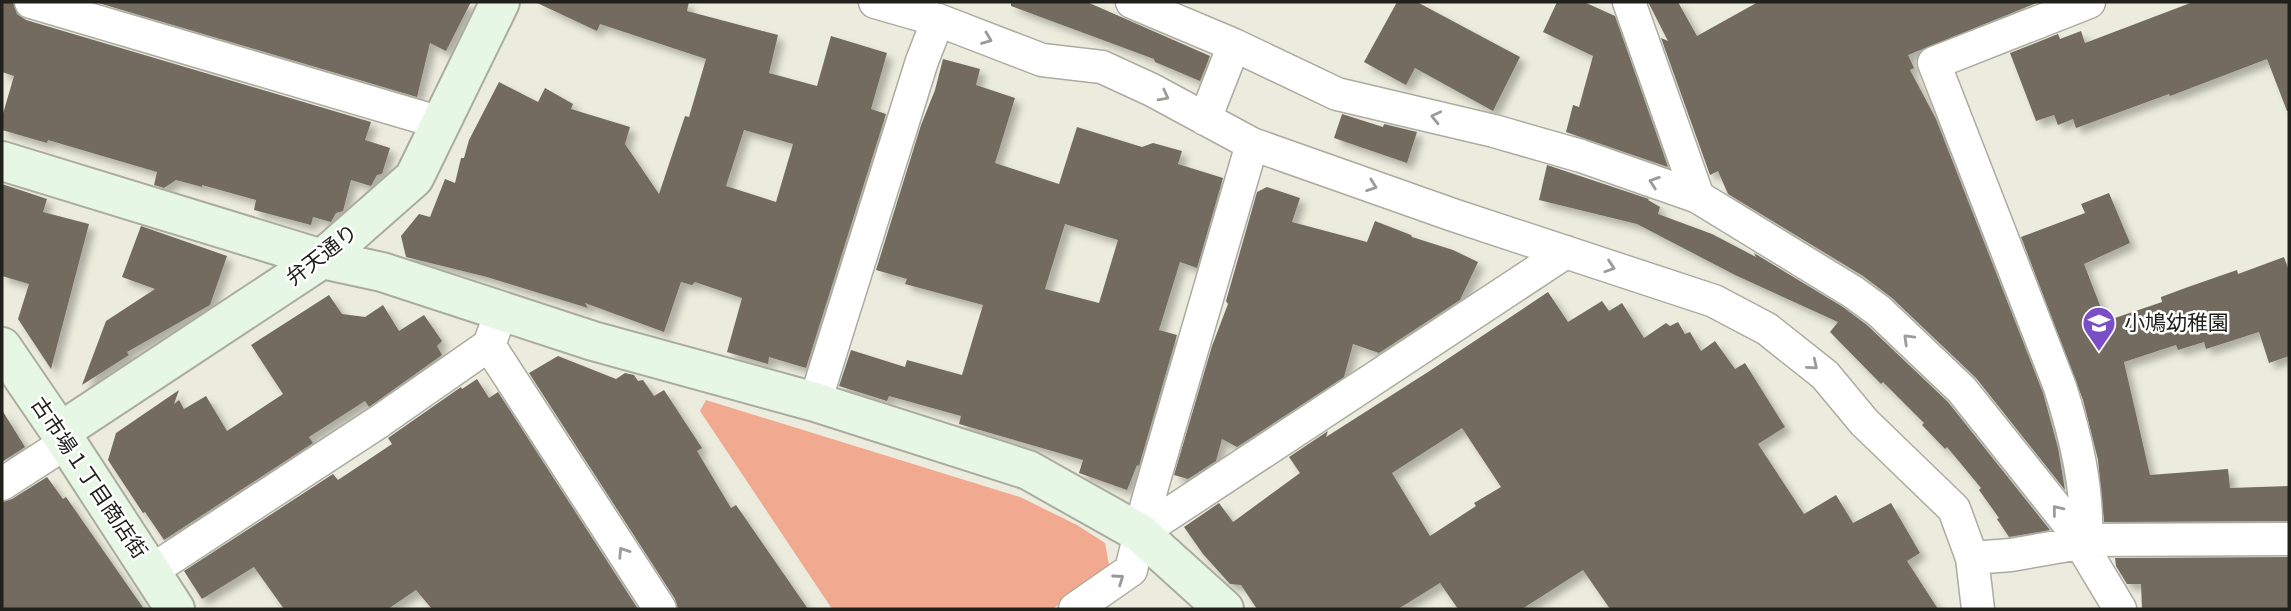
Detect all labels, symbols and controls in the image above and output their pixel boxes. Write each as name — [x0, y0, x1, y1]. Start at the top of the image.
one-way arrow — [980, 30, 992, 44]
one-way arrow — [1156, 88, 1169, 101]
one-way arrow — [1430, 111, 1442, 126]
one-way arrow — [1648, 176, 1661, 190]
one-way arrow — [1365, 178, 1377, 192]
street label: 弁天通り — [281, 219, 362, 290]
one-way arrow — [1604, 259, 1616, 273]
school or university icon: 小鳩幼稚園 — [2080, 304, 2118, 353]
place label: 小鳩幼稚園 — [2124, 310, 2229, 335]
one-way arrow — [1903, 334, 1916, 347]
one-way arrow — [1805, 357, 1818, 369]
street label: 古市場１丁目商店街 — [26, 392, 153, 563]
one-way arrow — [2053, 505, 2066, 518]
one-way arrow — [619, 547, 631, 560]
one-way arrow — [1111, 575, 1124, 587]

